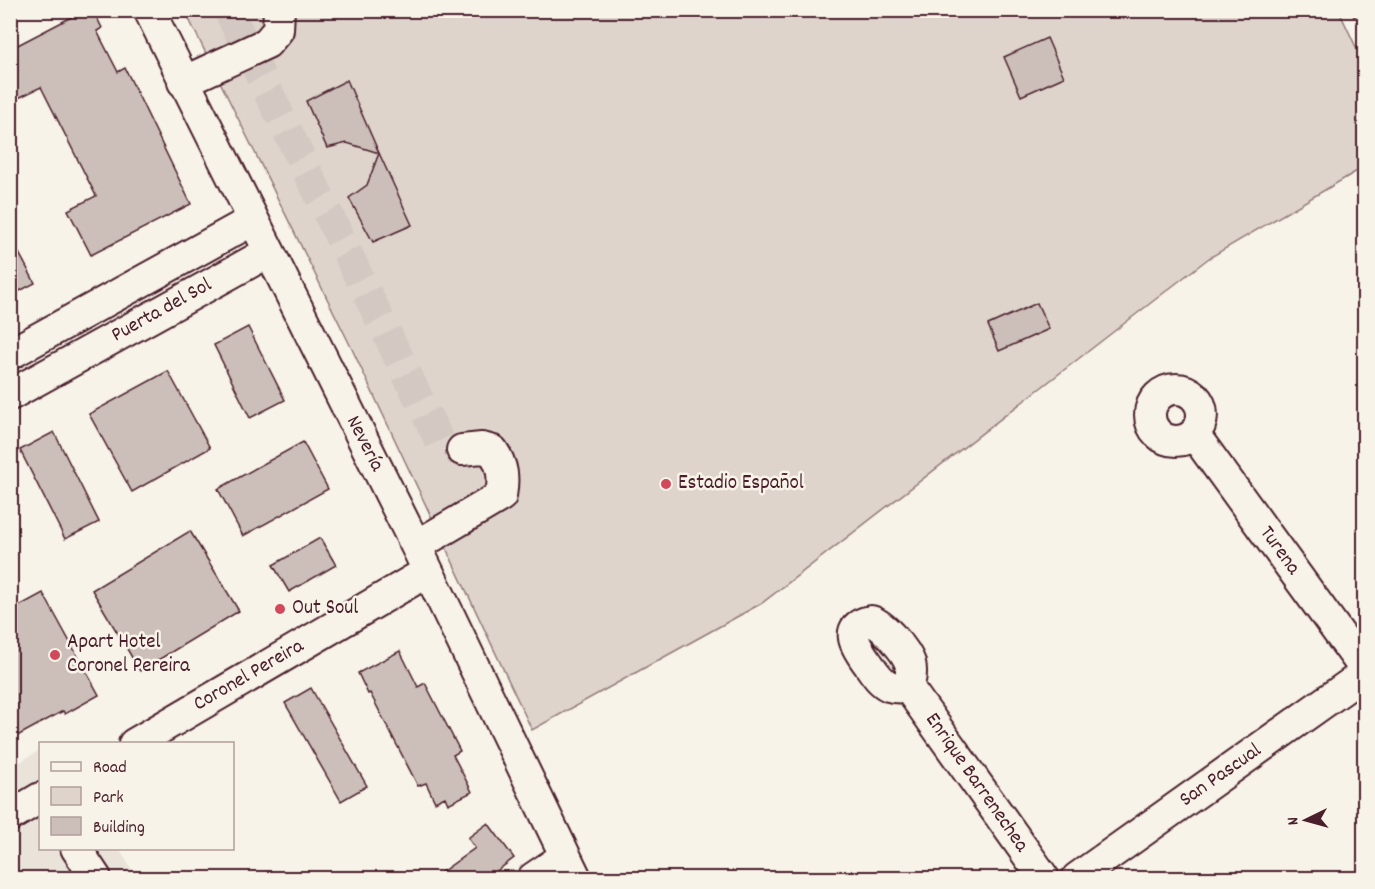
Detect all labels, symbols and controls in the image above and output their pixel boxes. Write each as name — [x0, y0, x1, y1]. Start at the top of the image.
street label: Puerta del Sol — [106, 271, 218, 351]
street label: Nevería — [337, 411, 391, 478]
place label: Estadio Español — [678, 469, 804, 499]
marker: Estadio Español — [659, 477, 673, 491]
street label: Turena — [1251, 520, 1308, 583]
place label: Out Soul — [292, 594, 358, 624]
marker: Out Soul — [273, 602, 287, 616]
place label: Apart Hotel Coronel Pereira — [67, 628, 191, 682]
street label: Coronel Pereira — [188, 632, 311, 720]
marker: Apart Hotel Coronel Pereira — [48, 648, 62, 662]
street label: Enrique Barrenechea — [917, 707, 1036, 860]
street label: San Pascual — [1174, 737, 1268, 815]
legend — [39, 742, 234, 850]
text: Road — [93, 756, 127, 781]
text: Park — [93, 786, 124, 811]
north arrow — [1276, 790, 1336, 850]
text: Building — [93, 816, 145, 841]
text: N — [1282, 816, 1305, 826]

